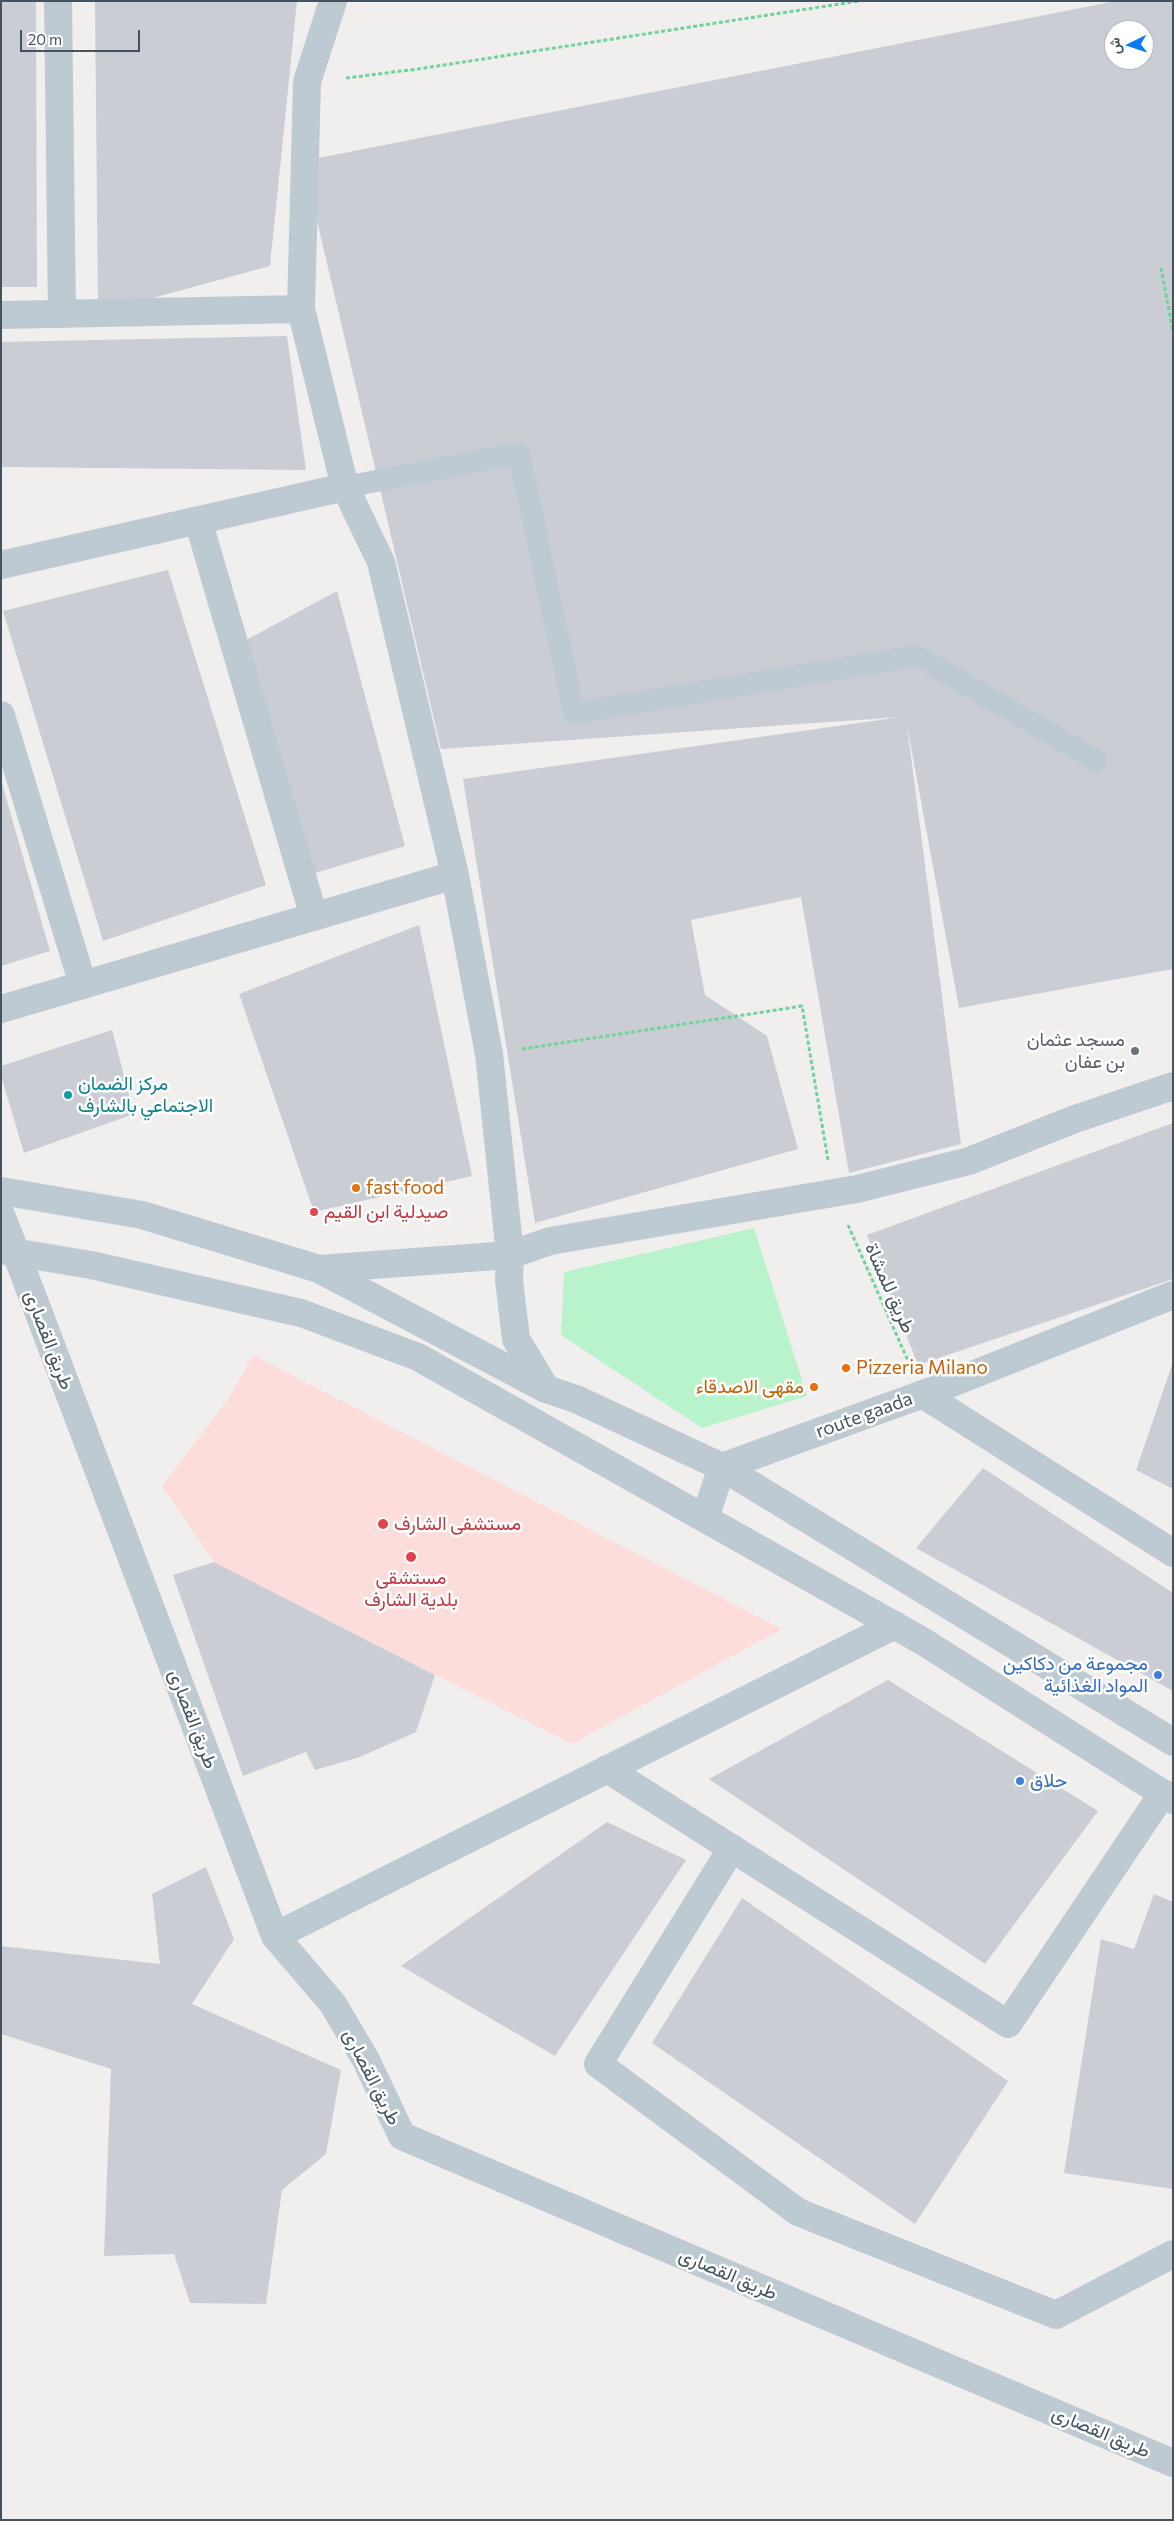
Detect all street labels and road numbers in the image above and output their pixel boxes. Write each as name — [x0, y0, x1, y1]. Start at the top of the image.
street label: طريق للمشاة — [860, 1239, 920, 1337]
street label: طريق القصارى — [20, 1287, 78, 1393]
street label: route gaada — [812, 1387, 916, 1443]
street label: طريق القصارى — [164, 1666, 222, 1772]
street label: طريق القصارى — [338, 2025, 406, 2129]
street label: طريق القصارى — [675, 2243, 781, 2305]
street label: طريق القصارى — [1048, 2401, 1154, 2463]

